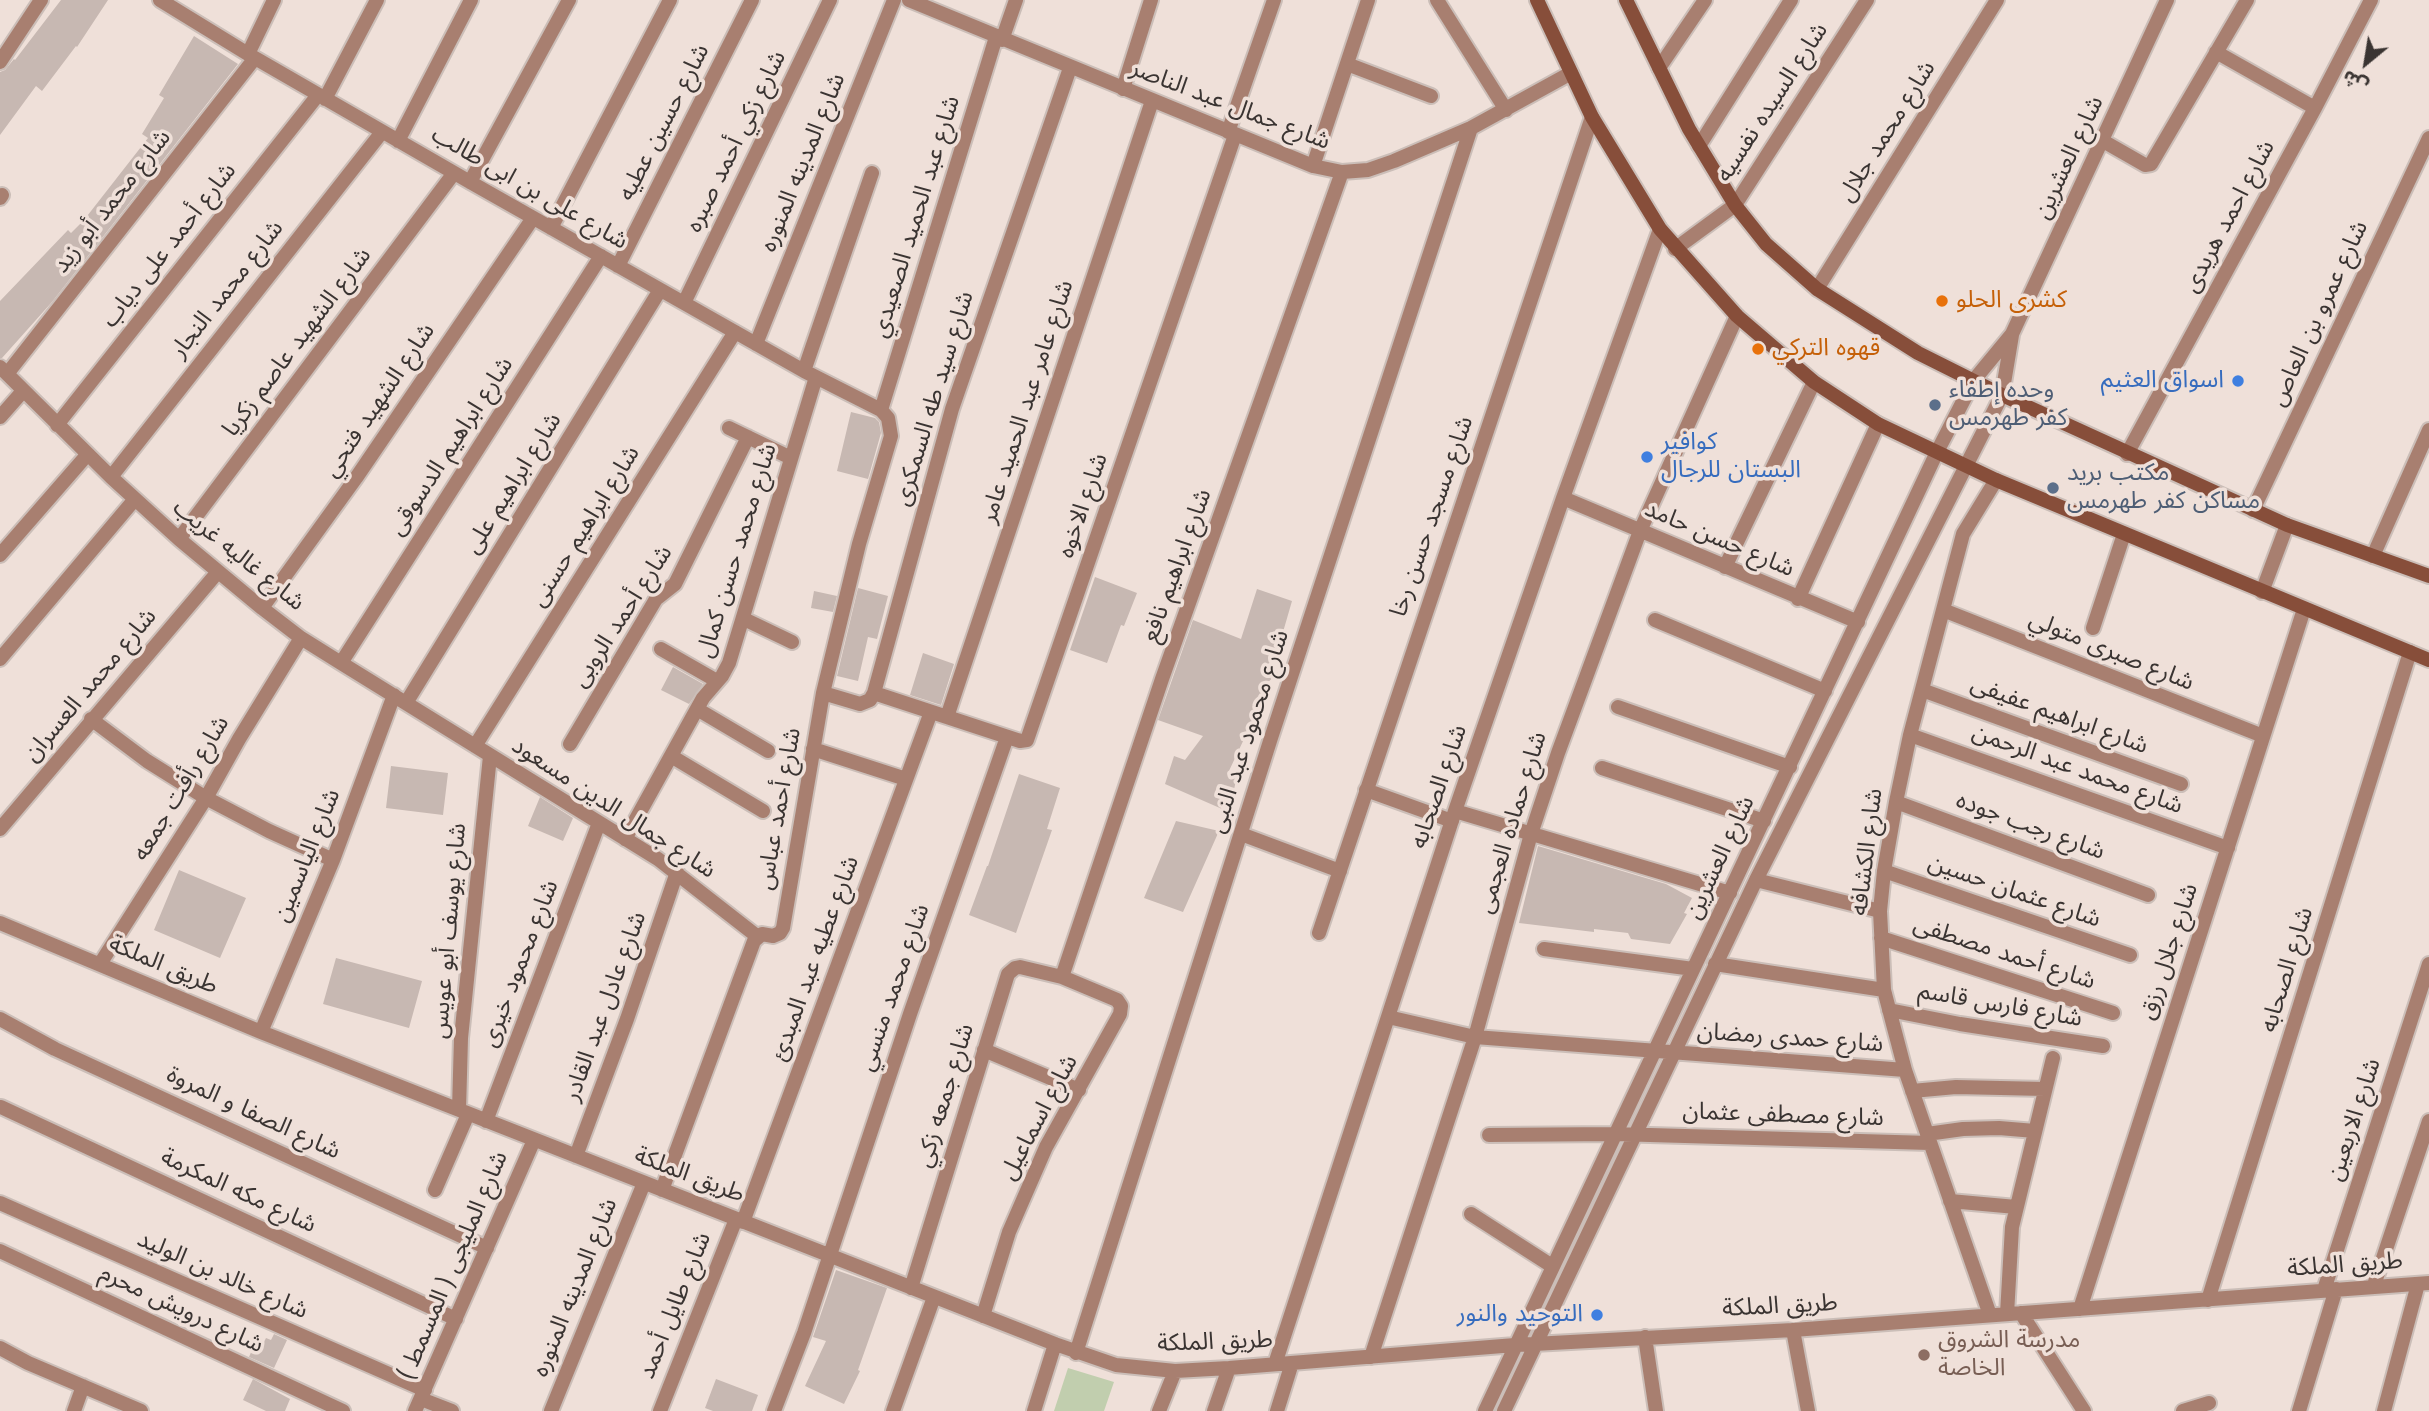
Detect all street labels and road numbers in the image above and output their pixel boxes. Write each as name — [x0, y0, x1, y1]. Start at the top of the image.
street label: شارع السيده نفسيه — [1711, 18, 1835, 188]
street label: شارع حسين عطيه — [613, 40, 717, 206]
street label: شارع زكي أحمد صبره — [681, 47, 793, 237]
street label: شارع جمال عبد الناصر — [1126, 55, 1334, 157]
street label: شارع محمد جلال — [1833, 56, 1943, 208]
street label: شارع المدينه المنوره — [755, 70, 853, 256]
street label: شارع العشرين — [2029, 92, 2111, 224]
street label: شارع عبد الحميد الصعيدي — [866, 93, 968, 341]
street label: شارع على بن ابى طالب — [426, 121, 632, 257]
street label: شارع محمد أبو زيد — [48, 124, 178, 280]
street label: شارع احمد هريدى — [2178, 136, 2282, 298]
street label: شارع أحمد على دياب — [97, 158, 243, 334]
street label: شارع محمد النجار — [165, 215, 291, 365]
street label: شارع عمرو بن العاص — [2264, 217, 2376, 411]
street label: شارع الشهيد عاصم زكريا — [217, 243, 379, 443]
street label: شارع عامر عبد الحميد عامر — [975, 277, 1081, 527]
street label: شارع سيد طه السمكرى — [889, 288, 981, 510]
street label: شارع الشهيد فتحي — [318, 318, 442, 484]
street label: شارع ابراهيم الدسوقى — [383, 352, 521, 542]
street label: شارع ابراهيم على — [459, 408, 569, 560]
street label: شارع مسجد حسن رخا — [1385, 413, 1481, 621]
street label: شارع محمد حسن كمال — [692, 440, 784, 662]
street label: شارع ابراهيم حسنى — [525, 441, 647, 613]
street label: شارع الاخوه — [1053, 450, 1115, 562]
street label: شارع ابراهيم نافع — [1137, 485, 1219, 647]
street label: شارع غاليه غريب — [166, 494, 310, 618]
street label: شارع حسن حامد — [1640, 496, 1798, 584]
street label: شارع أحمد الروبى — [566, 540, 680, 694]
street label: شارع محمد العسران — [18, 603, 164, 769]
street label: شارع صبرى متولي — [2024, 606, 2198, 698]
street label: شارع محمود عبد النبى — [1204, 627, 1296, 837]
street label: شارع ابراهيم عفيفى — [1966, 671, 2152, 761]
street label: شارع رأفت جمعه — [127, 711, 237, 867]
street label: شارع محمد عبد الرحمن — [1968, 719, 2186, 821]
street label: شارع الصحابه — [1405, 721, 1475, 853]
street label: شارع أحمد عباس — [752, 726, 808, 892]
street label: شارع حماده العجمى — [1472, 729, 1554, 917]
street label: شارع جمال الدين مسعود — [505, 732, 721, 886]
street label: شارع الياسمين — [268, 785, 348, 927]
street label: شارع الكشافه — [1846, 787, 1890, 917]
street label: شارع رجب جوده — [1952, 787, 2108, 867]
street label: شارع العشرين — [1680, 792, 1762, 924]
street label: شارع يوسف أبو عويس — [426, 822, 474, 1040]
street label: شارع عثمان حسين — [1924, 849, 2104, 935]
street label: شارع عطيه عبد المبدئ — [765, 852, 867, 1066]
street label: شارع محمود خيرى — [476, 876, 566, 1052]
street label: شارع جلال رزق — [2134, 880, 2206, 1024]
street label: شارع محمد منسي — [853, 901, 937, 1075]
street label: شارع الصحابه — [2255, 904, 2321, 1036]
street label: شارع عادل عبد القادر — [558, 908, 654, 1106]
street label: شارع أحمد مصطفى — [1909, 911, 2099, 997]
street label: طريق الملكة — [104, 930, 222, 1002]
street label: شارع فارس قاسم — [1916, 977, 2084, 1035]
street label: شارع حمدى رمضان — [1696, 1018, 1884, 1060]
street label: شارع جمعه زكي — [910, 1021, 982, 1171]
street label: شارع اسماعيل — [995, 1050, 1085, 1186]
street label: شارع الاربعين — [2322, 1055, 2388, 1185]
street label: شارع الصفا و المروة — [162, 1061, 344, 1167]
street label: شارع مصطفى عثمان — [1682, 1098, 1884, 1134]
street label: طريق الملكة — [630, 1142, 748, 1210]
street label: شارع مكه المكرمة — [156, 1143, 320, 1241]
street label: شارع المليجى ( المسمط ) — [393, 1147, 515, 1385]
street label: شارع المدينه المنوره — [527, 1195, 625, 1381]
street label: شارع خالد بن الوليد — [132, 1225, 312, 1327]
street label: شارع طايل أحمد — [634, 1229, 718, 1383]
street label: طريق الملكة — [2286, 1248, 2404, 1284]
street label: شارع درويش محرم — [94, 1259, 268, 1361]
street label: طريق الملكة — [1721, 1290, 1839, 1324]
street label: طريق الملكة — [1157, 1327, 1273, 1359]

